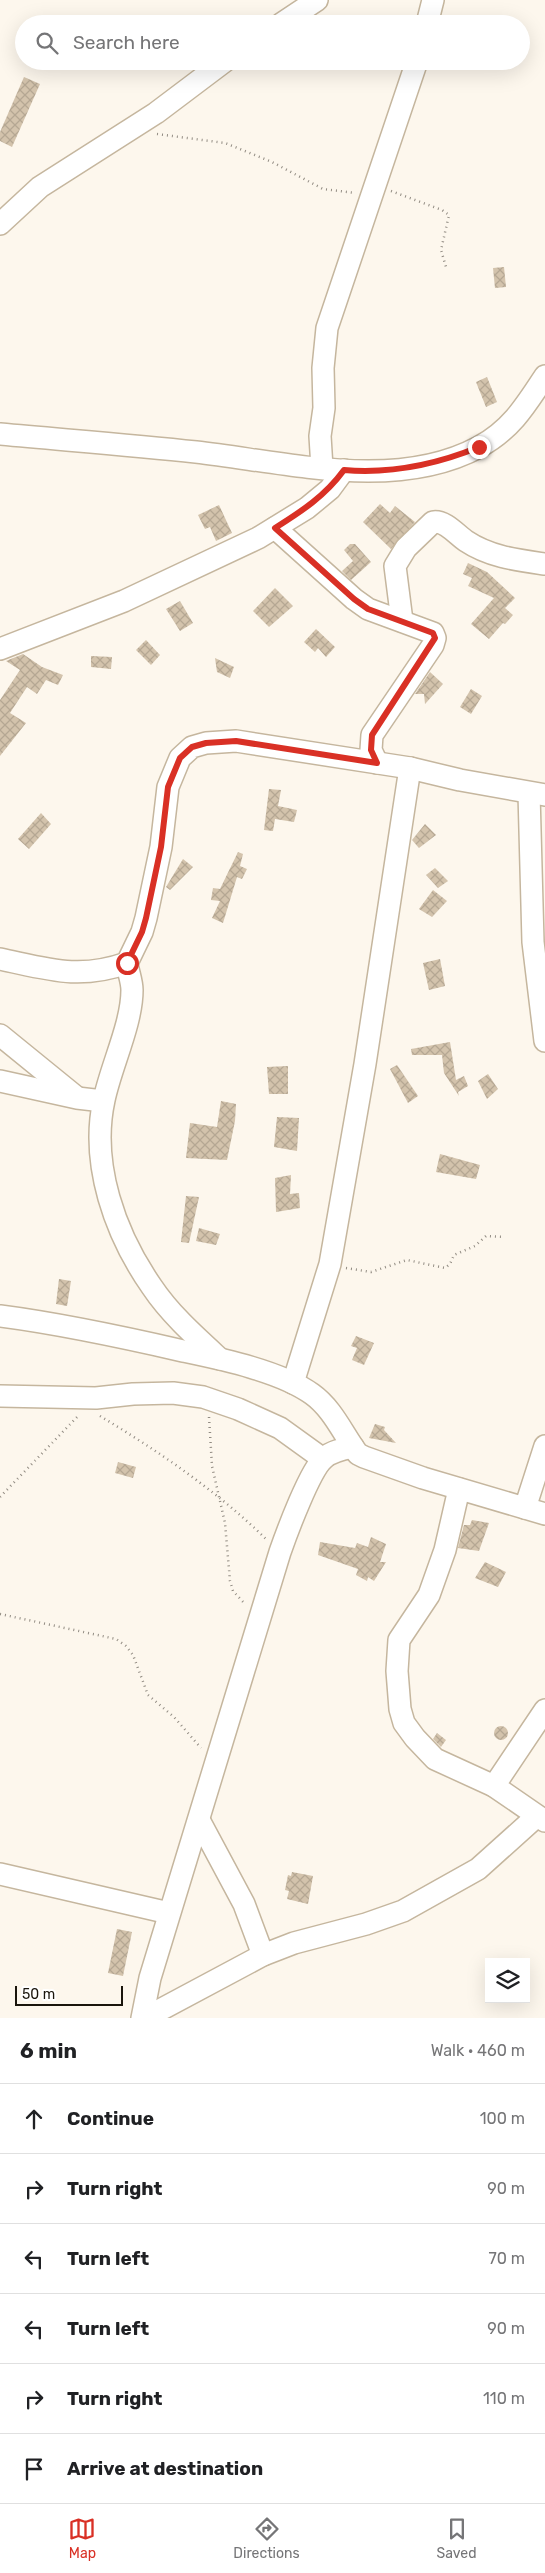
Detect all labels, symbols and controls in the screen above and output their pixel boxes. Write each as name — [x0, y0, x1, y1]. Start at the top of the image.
search box — [15, 15, 530, 70]
icon: search — [33, 29, 61, 57]
text: Search here — [73, 31, 180, 54]
route end — [468, 436, 491, 459]
route start — [116, 952, 139, 975]
map controls — [485, 1958, 530, 2003]
button: layers — [485, 1958, 530, 2003]
scale bar — [15, 1983, 122, 2006]
text: 50 m — [22, 1986, 55, 2003]
text: 6 min — [20, 2038, 77, 2063]
text: Walk · 460 m — [431, 2041, 525, 2060]
icon: ahead — [20, 2105, 48, 2133]
text: Continue — [67, 2107, 154, 2130]
text: 100 m — [480, 2109, 525, 2128]
icon: right — [20, 2175, 48, 2203]
text: Turn right — [67, 2177, 162, 2200]
text: 90 m — [487, 2179, 525, 2198]
icon: left — [20, 2245, 48, 2273]
text: Turn left — [67, 2247, 149, 2270]
text: 70 m — [488, 2249, 525, 2268]
icon: left — [20, 2315, 48, 2343]
text: Turn left — [67, 2317, 149, 2340]
text: 90 m — [487, 2319, 525, 2338]
icon: right — [20, 2385, 48, 2413]
text: Turn right — [67, 2387, 162, 2410]
text: 110 m — [483, 2389, 525, 2408]
icon: arrive — [20, 2455, 48, 2483]
text: Arrive at destination — [67, 2457, 263, 2480]
tab: Map — [68, 2515, 96, 2562]
tab: Directions — [233, 2515, 300, 2562]
tab: Saved — [437, 2515, 477, 2562]

